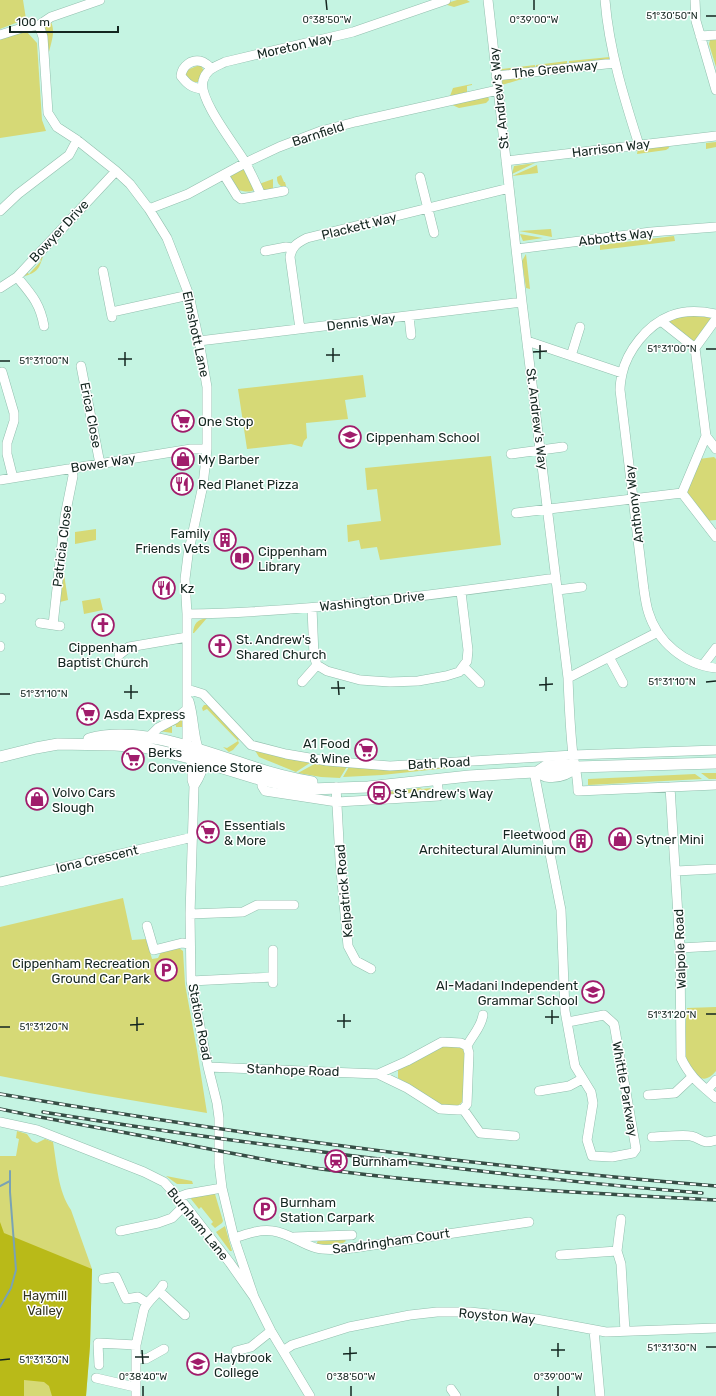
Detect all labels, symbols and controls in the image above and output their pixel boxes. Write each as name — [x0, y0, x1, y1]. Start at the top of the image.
scale bar — [10, 8, 118, 34]
text: 51°30'50"N — [646, 10, 698, 22]
text: 0°38'50"W — [303, 14, 351, 26]
text: 0°39'00"W — [510, 14, 558, 26]
text: 100 m — [16, 15, 50, 29]
street label: Moreton Way — [256, 30, 334, 62]
street label: St. Andrew's Way — [486, 46, 512, 150]
street label: The Greenway — [511, 57, 599, 81]
street label: Barnfield — [290, 119, 346, 149]
street label: Harrison Way — [571, 136, 651, 160]
street label: Bowyer Drive — [26, 197, 92, 265]
street label: Plackett Way — [320, 209, 398, 243]
street label: Abbotts Way — [578, 225, 654, 249]
street label: Elmshott Lane — [180, 290, 212, 378]
street label: Dennis Way — [326, 310, 396, 334]
text: 51°31'00"N — [647, 343, 697, 355]
text: 51°31'00"N — [19, 355, 69, 367]
street label: St. Andrew's Way — [523, 367, 551, 471]
street label: Erica Close — [77, 381, 105, 449]
supermarket icon: One Stop — [170, 408, 196, 434]
place label: One Stop — [198, 414, 254, 429]
school or university icon: Cippenham School — [337, 424, 363, 450]
place label: Cippenham School — [366, 430, 480, 445]
shop icon: My Barber — [170, 446, 196, 472]
street label: Bower Way — [70, 450, 136, 476]
place label: My Barber — [198, 452, 259, 467]
street label: Anthony Way — [622, 464, 646, 544]
restaurant icon: Red Planet Pizza — [169, 471, 195, 497]
place label: Red Planet Pizza — [198, 477, 299, 492]
street label: Patricia Close — [50, 504, 74, 588]
place label: Family Friends Vets — [135, 526, 210, 556]
building icon: Family Friends Vets — [212, 527, 238, 553]
place label: Cippenham Library — [258, 544, 327, 574]
library icon: Cippenham Library — [229, 545, 255, 571]
restaurant icon: Kz — [151, 575, 177, 601]
place label: Kz — [180, 581, 195, 596]
street label: Washington Drive — [319, 588, 425, 615]
church icon: Cippenham Baptist Church — [90, 612, 116, 638]
place label: St. Andrew's Shared Church — [236, 632, 327, 662]
church icon: St. Andrew's Shared Church — [207, 633, 233, 659]
place label: Cippenham Baptist Church — [58, 640, 148, 670]
text: 51°31'10"N — [648, 676, 696, 688]
text: 51°31'10"N — [20, 688, 68, 700]
supermarket icon: Asda Express — [75, 701, 101, 727]
place label: Asda Express — [104, 707, 186, 722]
place label: A1 Food & Wine — [303, 736, 350, 766]
supermarket icon: A1 Food & Wine — [353, 737, 379, 763]
place label: Berks Convenience Store — [148, 745, 263, 775]
supermarket icon: Berks Convenience Store — [120, 746, 146, 772]
street label: Bath Road — [407, 754, 471, 772]
bus stop icon: St Andrew's Way — [366, 780, 392, 806]
place label: Volvo Cars Slough — [52, 785, 116, 816]
shop icon: Volvo Cars Slough — [24, 786, 50, 812]
place label: St Andrew's Way — [394, 786, 493, 801]
place label: Essentials & More — [224, 818, 286, 848]
supermarket icon: Essentials & More — [195, 819, 221, 845]
shop icon: Sytner Mini — [607, 826, 633, 852]
place label: Fleetwood Architectural Aluminium — [419, 827, 566, 857]
building icon: Fleetwood Architectural Aluminium — [568, 828, 594, 854]
place label: Sytner Mini — [636, 832, 704, 847]
street label: Iona Crescent — [54, 842, 140, 876]
street label: Kelpatrick Road — [332, 844, 356, 938]
street label: Walpole Road — [671, 909, 689, 989]
place label: Cippenham Recreation Ground Car Park — [12, 956, 150, 986]
parking icon: Cippenham Recreation Ground Car Park — [153, 957, 179, 983]
place label: Al-Madani Independent Grammar School — [436, 978, 578, 1008]
school or university icon: Al-Madani Independent Grammar School — [580, 979, 606, 1005]
street label: Station Road — [185, 982, 215, 1062]
text: 51°31'20"N — [647, 1009, 697, 1021]
text: 51°31'20"N — [19, 1021, 69, 1033]
street label: Whittle Parkway — [609, 1040, 641, 1138]
street label: Stanhope Road — [246, 1061, 340, 1079]
station icon: Burnham — [323, 1148, 349, 1174]
place label: Burnham — [352, 1154, 408, 1169]
street label: Burnham Lane — [164, 1185, 232, 1263]
place label: Burnham Station Carpark — [280, 1195, 375, 1225]
parking icon: Burnham Station Carpark — [252, 1196, 278, 1222]
street label: Sandringham Court — [331, 1225, 451, 1258]
park label: Haymill Valley — [23, 1288, 67, 1318]
street label: Royston Way — [458, 1305, 536, 1327]
text: 51°31'30"N — [647, 1342, 697, 1354]
place label: Haybrook College — [214, 1350, 272, 1381]
school or university icon: Haybrook College — [185, 1351, 211, 1377]
text: 51°31'30"N — [19, 1354, 69, 1366]
text: 0°38'40"W — [119, 1371, 167, 1383]
text: 0°38'50"W — [327, 1371, 375, 1383]
text: 0°39'00"W — [534, 1371, 582, 1383]

